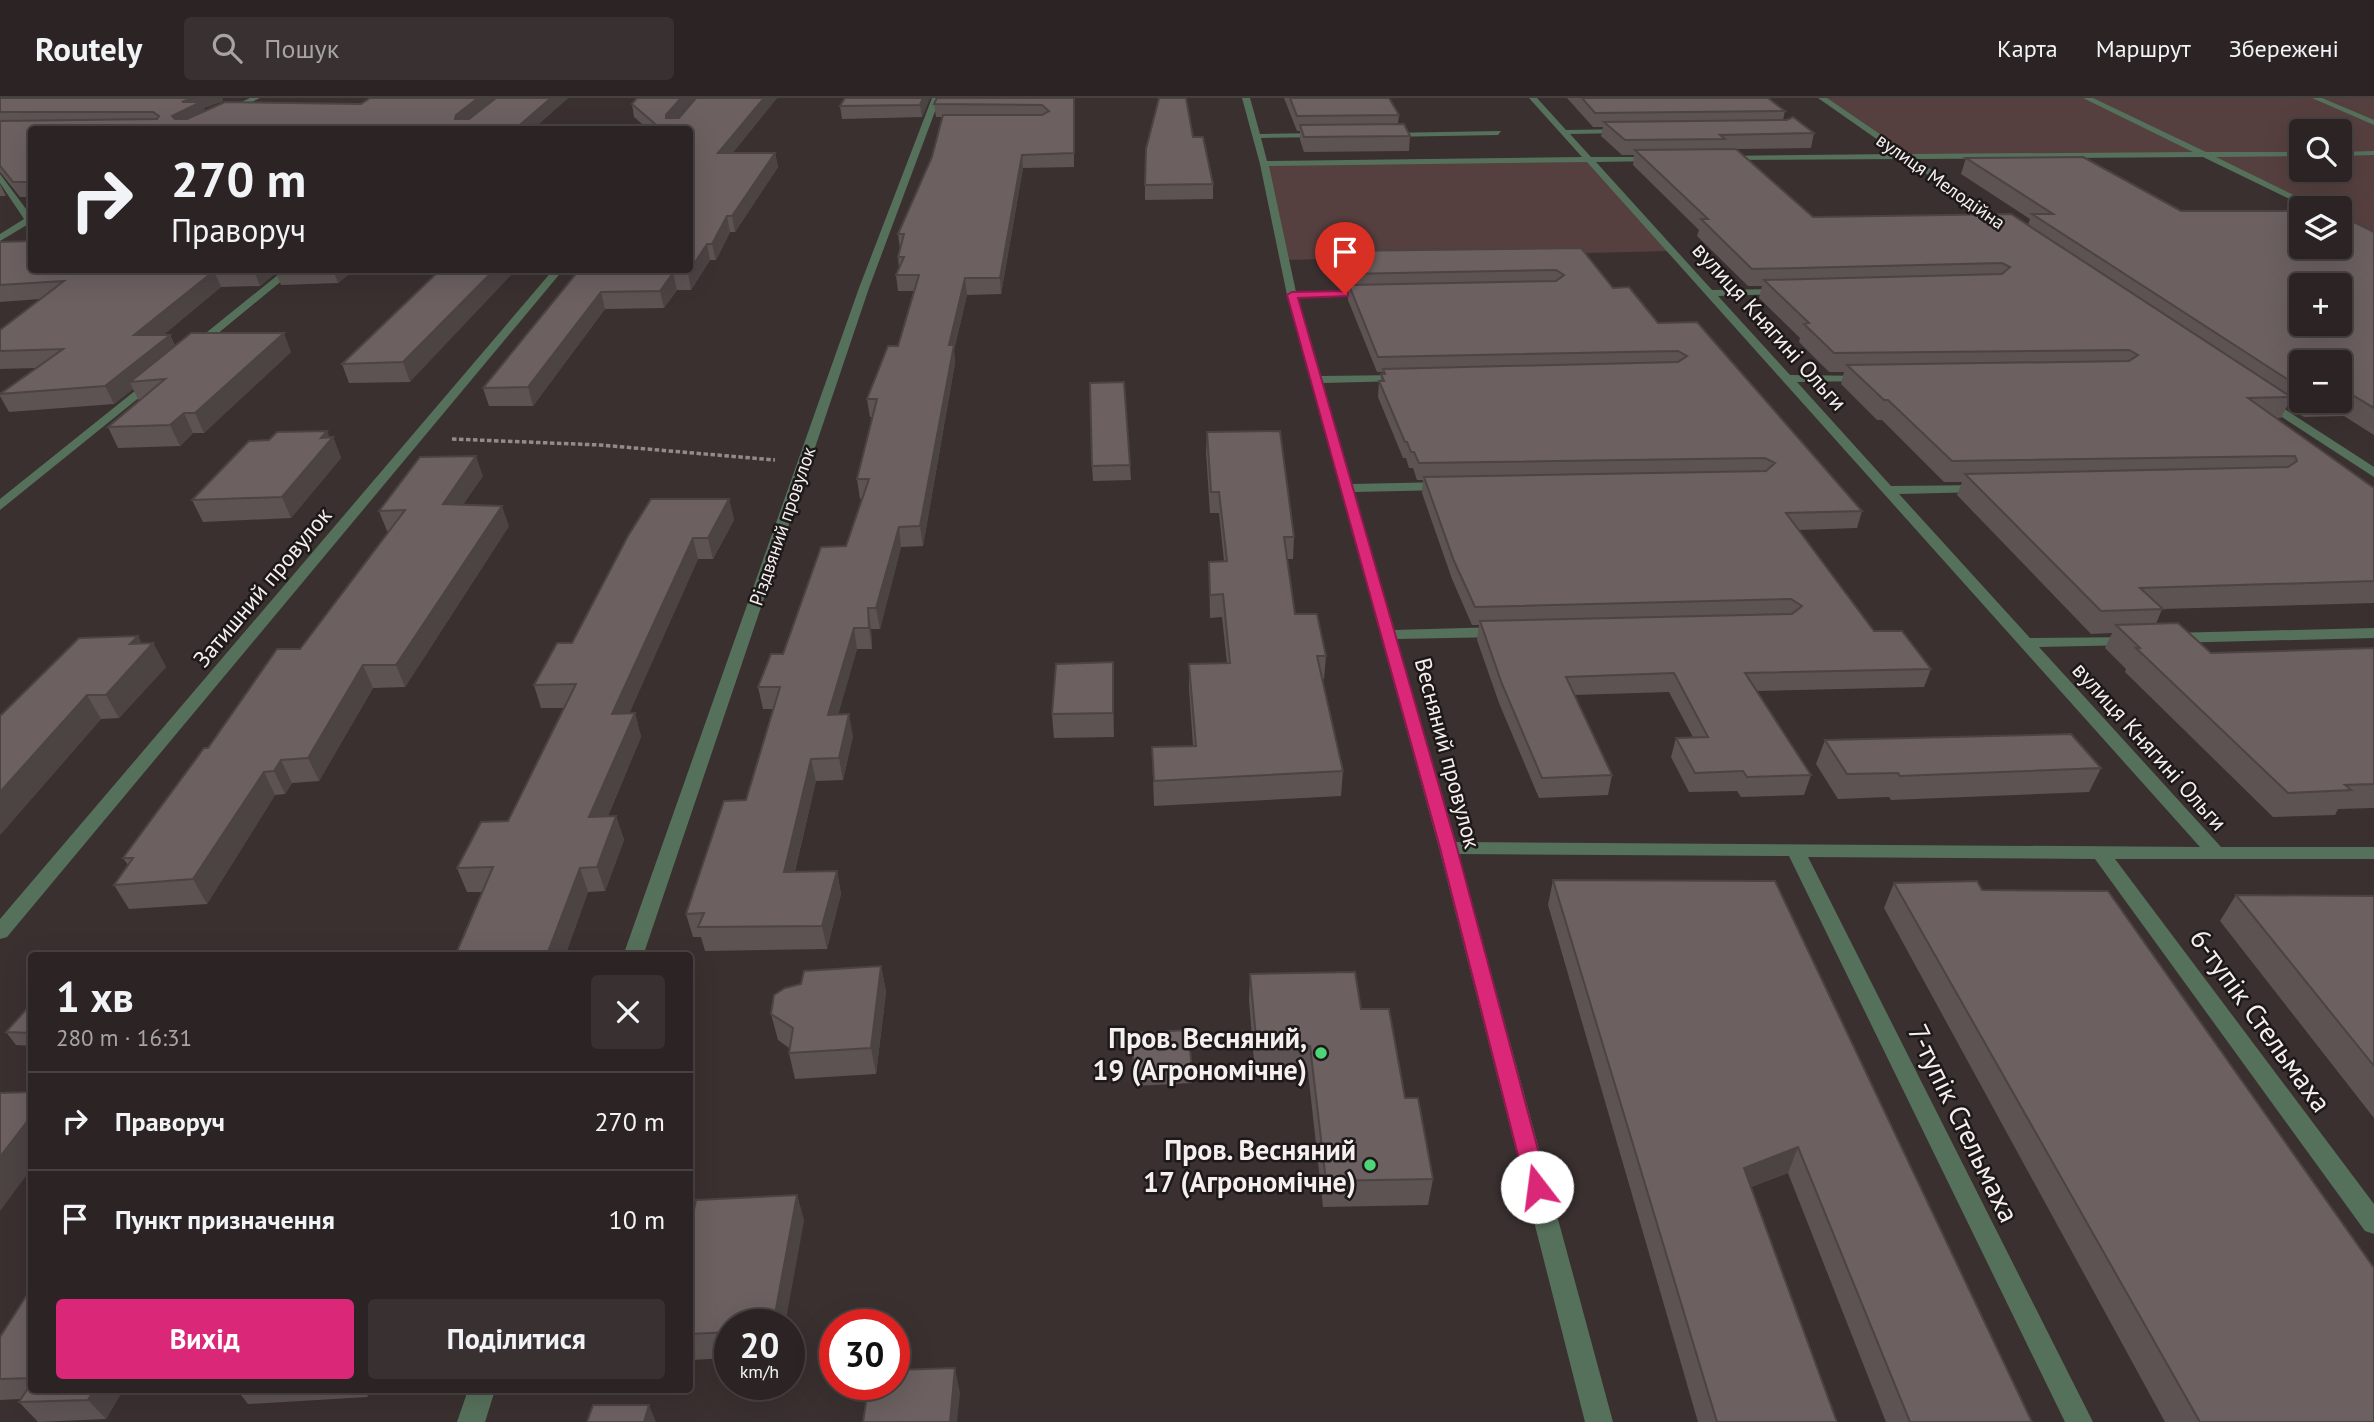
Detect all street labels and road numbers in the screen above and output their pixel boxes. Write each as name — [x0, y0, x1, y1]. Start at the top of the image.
street label: вулиця Мелодійна — [1872, 128, 2010, 234]
street label: вулиця Княгині Ольги — [1687, 236, 1853, 416]
street label: Різдвяний провулок — [744, 443, 820, 609]
street label: Затишний провулок — [187, 501, 337, 673]
street label: Весняний провулок — [1409, 655, 1487, 851]
street label: вулиця Княгині Ольги — [2067, 656, 2233, 836]
street label: 6-тупік Стельмаха — [2182, 921, 2340, 1119]
street label: 7-тупік Стельмаха — [1900, 1018, 2028, 1228]

